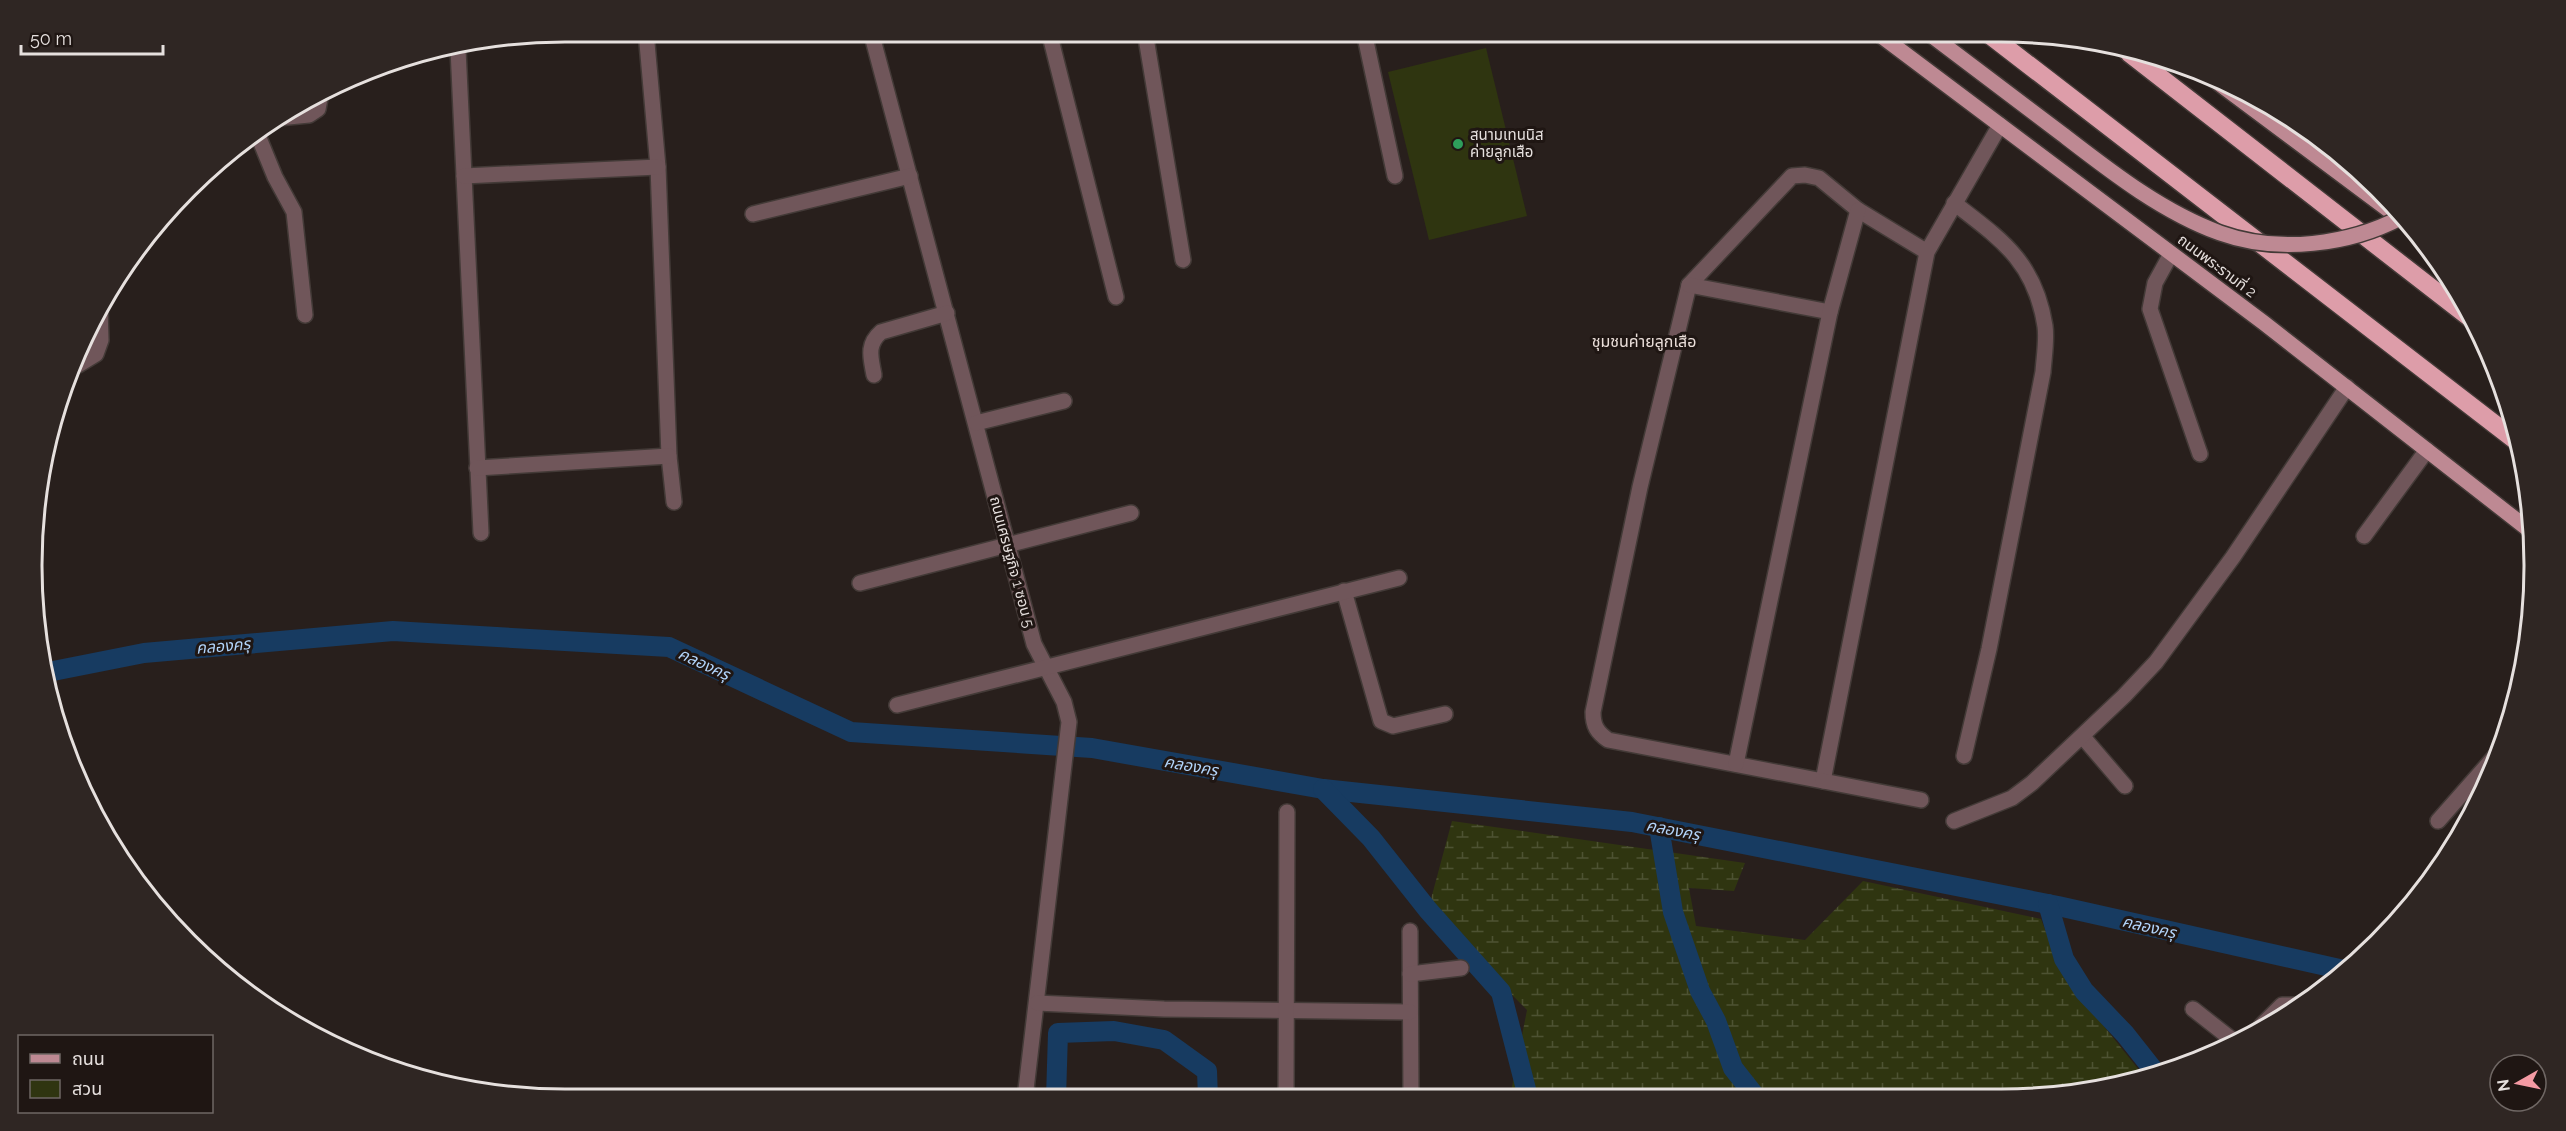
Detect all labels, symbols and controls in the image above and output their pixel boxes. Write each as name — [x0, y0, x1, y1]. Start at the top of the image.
scale bar — [21, 18, 164, 56]
text: 50 m — [30, 28, 72, 49]
place label: สนามเทนนิส ค่ายลูกเสือ — [1470, 126, 1544, 161]
marker: สนามเทนนิส ค่ายลูกเสือ — [1451, 137, 1465, 151]
street label: ถนนพระรามที่ 2 — [2174, 229, 2261, 301]
district label: ชุมชนค่ายลูกเสือ — [1592, 332, 1696, 351]
street label: ถนนเศรษฐกิจ 1 ซอน 5 — [986, 494, 1038, 630]
water label: คลองครุ — [195, 634, 252, 659]
water label: คลองครุ — [675, 644, 734, 686]
water label: คลองครุ — [1162, 752, 1221, 781]
water label: คลองครุ — [1644, 815, 1703, 846]
water label: คลองครุ — [2120, 912, 2179, 944]
legend — [18, 1035, 213, 1113]
text: ถนน — [72, 1048, 105, 1069]
north arrow — [2488, 1053, 2548, 1113]
text: สวน — [72, 1078, 102, 1099]
text: N — [2493, 1078, 2514, 1093]

